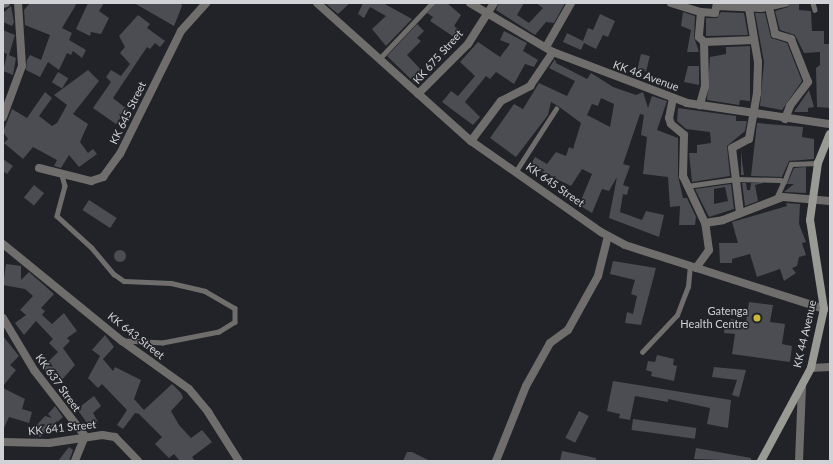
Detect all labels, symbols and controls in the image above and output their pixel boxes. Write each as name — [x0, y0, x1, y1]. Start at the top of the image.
street label: KK 675 Street — [410, 27, 466, 87]
street label: KK 46 Avenue — [611, 58, 681, 94]
street label: KK 645 Street — [107, 79, 149, 147]
street label: KK 645 Street — [523, 160, 587, 210]
street label: KK 44 Avenue — [791, 299, 819, 369]
place label: Gatenga Health Centre — [680, 305, 748, 331]
street label: KK 643 Street — [105, 310, 167, 362]
marker: Gatenga Health Centre — [751, 312, 763, 324]
street label: KK 637 Street — [33, 351, 83, 415]
street label: KK 641 Street — [27, 418, 97, 438]

